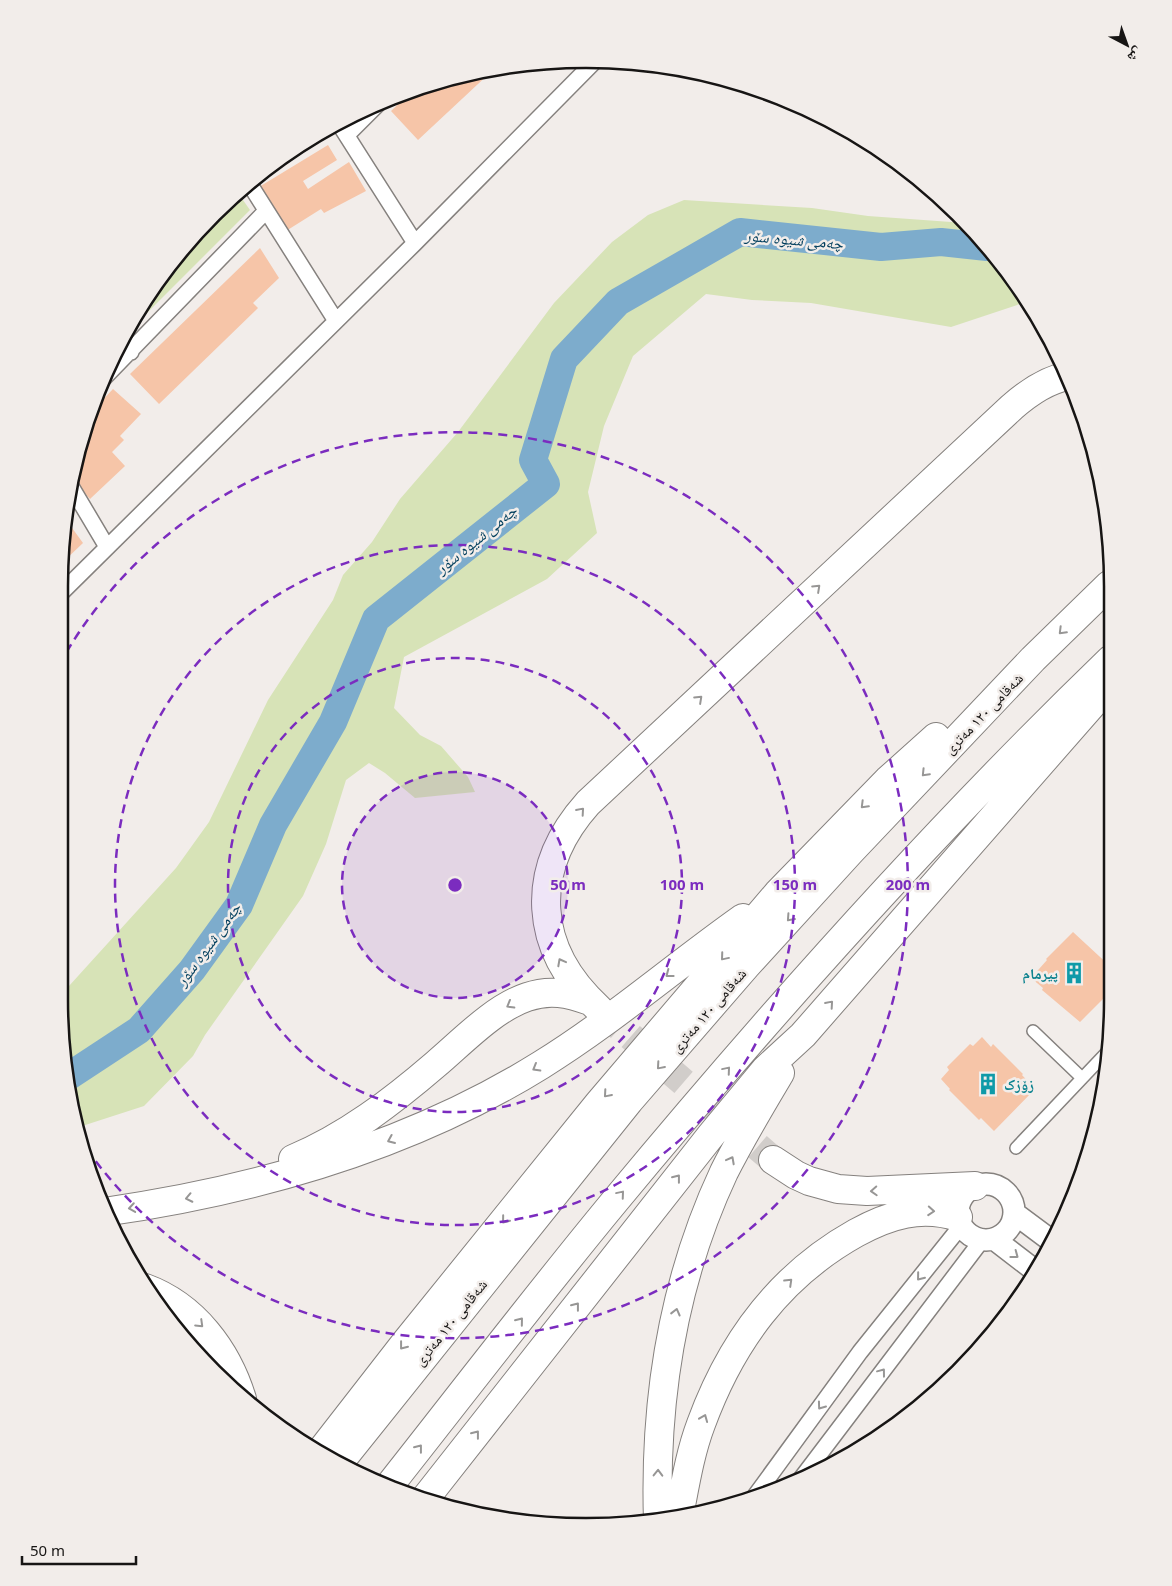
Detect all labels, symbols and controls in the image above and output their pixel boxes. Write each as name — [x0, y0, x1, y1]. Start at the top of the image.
north arrow — [1102, 20, 1152, 70]
text: ش — [1124, 43, 1148, 67]
water label: چەمی شیوە سۆر — [743, 224, 845, 254]
water label: چەمی شیوە سۆر — [430, 499, 522, 579]
one-way arrow — [812, 585, 821, 594]
one-way arrow — [1059, 625, 1068, 634]
street label: شەقامی ١٢٠ مەتری — [939, 668, 1028, 759]
one-way arrow — [693, 696, 702, 705]
one-way arrow — [922, 768, 931, 777]
one-way arrow — [860, 799, 869, 808]
one-way arrow — [575, 808, 584, 817]
text: 50 m — [550, 874, 586, 894]
text: 100 m — [660, 874, 704, 894]
text: 150 m — [773, 874, 817, 894]
text: 200 m — [886, 874, 930, 894]
centre of rings — [446, 876, 464, 894]
water label: چەمی شیوە سۆر — [170, 897, 246, 991]
one-way arrow — [787, 912, 796, 921]
one-way arrow — [722, 951, 730, 960]
one-way arrow — [557, 959, 567, 968]
building icon: پیرمام — [1061, 960, 1087, 986]
street label: شەقامی ١٢٠ مەتری — [666, 963, 751, 1057]
place label: پیرمام — [1023, 963, 1058, 984]
one-way arrow — [665, 968, 675, 977]
one-way arrow — [507, 999, 516, 1009]
one-way arrow — [824, 1000, 833, 1009]
one-way arrow — [533, 1061, 542, 1071]
one-way arrow — [656, 1061, 665, 1070]
one-way arrow — [721, 1067, 729, 1076]
building icon: زۆزک — [975, 1071, 1001, 1097]
place label: زۆزک — [1004, 1074, 1034, 1094]
one-way arrow — [604, 1088, 613, 1097]
one-way arrow — [387, 1134, 396, 1145]
one-way arrow — [725, 1156, 735, 1165]
one-way arrow — [671, 1175, 680, 1184]
one-way arrow — [870, 1185, 878, 1196]
one-way arrow — [616, 1190, 625, 1199]
one-way arrow — [185, 1192, 194, 1202]
one-way arrow — [128, 1202, 136, 1213]
one-way arrow — [927, 1206, 935, 1217]
one-way arrow — [502, 1214, 510, 1223]
one-way arrow — [1009, 1250, 1018, 1258]
one-way arrow — [916, 1272, 925, 1281]
street label: شەقامی ١٢٠ مەتری — [409, 1274, 492, 1370]
one-way arrow — [784, 1279, 793, 1288]
one-way arrow — [571, 1303, 579, 1312]
one-way arrow — [670, 1308, 681, 1317]
one-way arrow — [194, 1318, 203, 1327]
one-way arrow — [514, 1318, 522, 1327]
one-way arrow — [400, 1341, 409, 1350]
one-way arrow — [876, 1368, 885, 1378]
one-way arrow — [818, 1400, 826, 1409]
one-way arrow — [697, 1414, 708, 1423]
one-way arrow — [470, 1430, 479, 1440]
one-way arrow — [413, 1444, 422, 1454]
one-way arrow — [653, 1469, 663, 1476]
scale bar — [22, 1534, 136, 1566]
text: 50 m — [30, 1540, 65, 1560]

